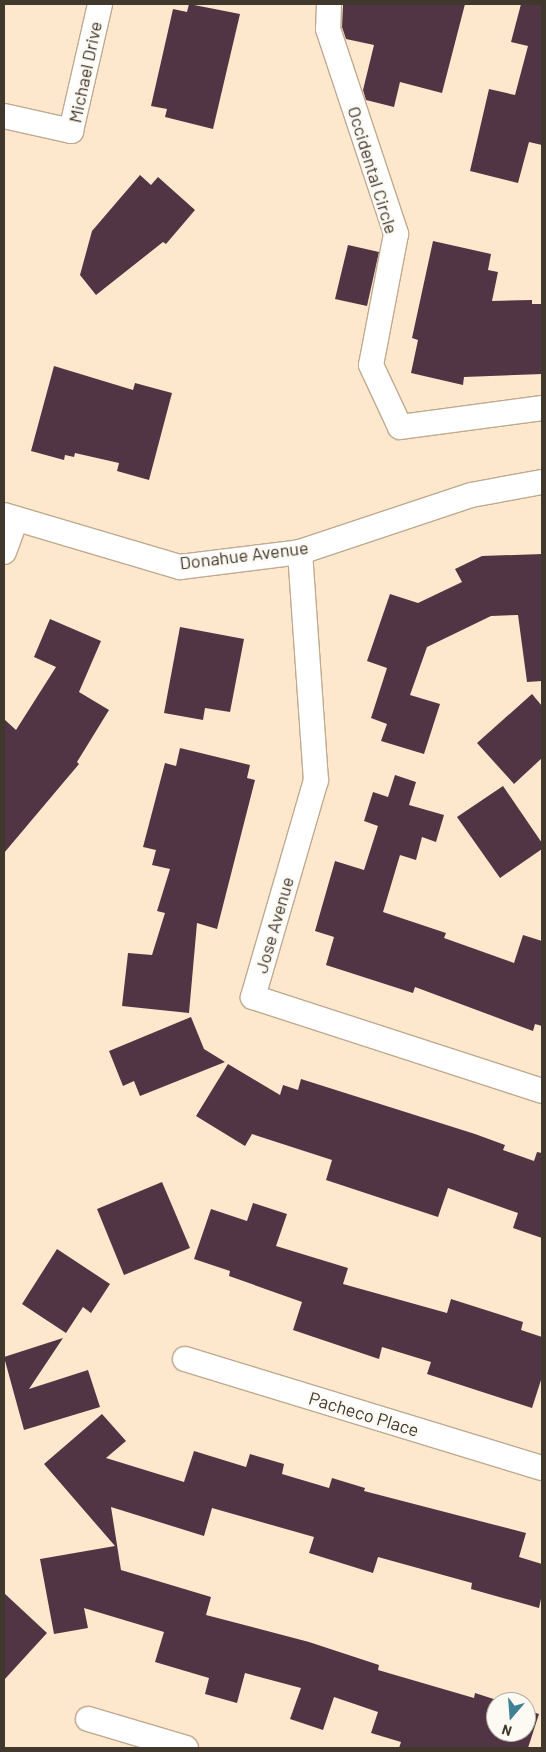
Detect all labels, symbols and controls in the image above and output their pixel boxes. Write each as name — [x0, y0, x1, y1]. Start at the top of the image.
street label: Michael Drive — [64, 19, 106, 125]
street label: Occidental Circle — [343, 104, 403, 236]
street label: Donahue Avenue — [178, 536, 310, 574]
street label: Jose Avenue — [250, 874, 298, 976]
street label: Pacheco Place — [306, 1387, 422, 1441]
north arrow — [486, 1692, 536, 1742]
text: N — [499, 1721, 514, 1740]

